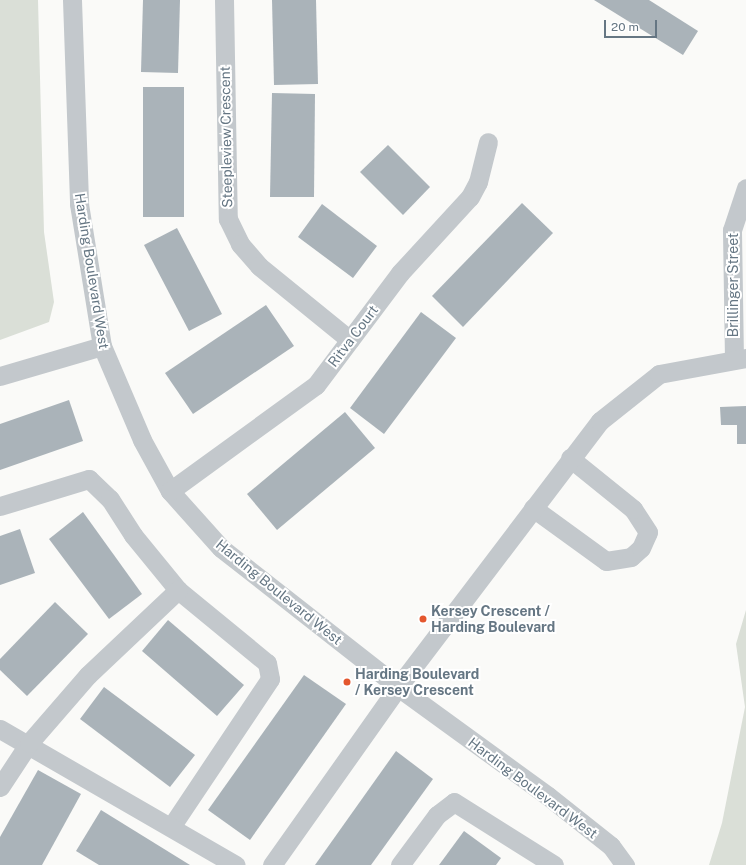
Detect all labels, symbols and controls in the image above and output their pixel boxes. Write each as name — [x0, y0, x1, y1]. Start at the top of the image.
scale bar — [606, 12, 659, 38]
text: 20 m — [611, 20, 639, 34]
street label: Steepleview Crescent — [216, 66, 236, 208]
street label: Harding Boulevard West — [71, 192, 113, 350]
street label: Brillinger Street — [725, 233, 741, 337]
street label: Ritva Court — [324, 302, 382, 370]
street label: Harding Boulevard West — [212, 536, 346, 648]
place label: Kersey Crescent / Harding Boulevard — [431, 603, 555, 636]
marker: Kersey Crescent / Harding Boulevard — [418, 614, 428, 624]
place label: Harding Boulevard / Kersey Crescent — [355, 666, 479, 698]
marker: Harding Boulevard / Kersey Crescent — [342, 677, 352, 687]
street label: Harding Boulevard West — [465, 734, 601, 842]

